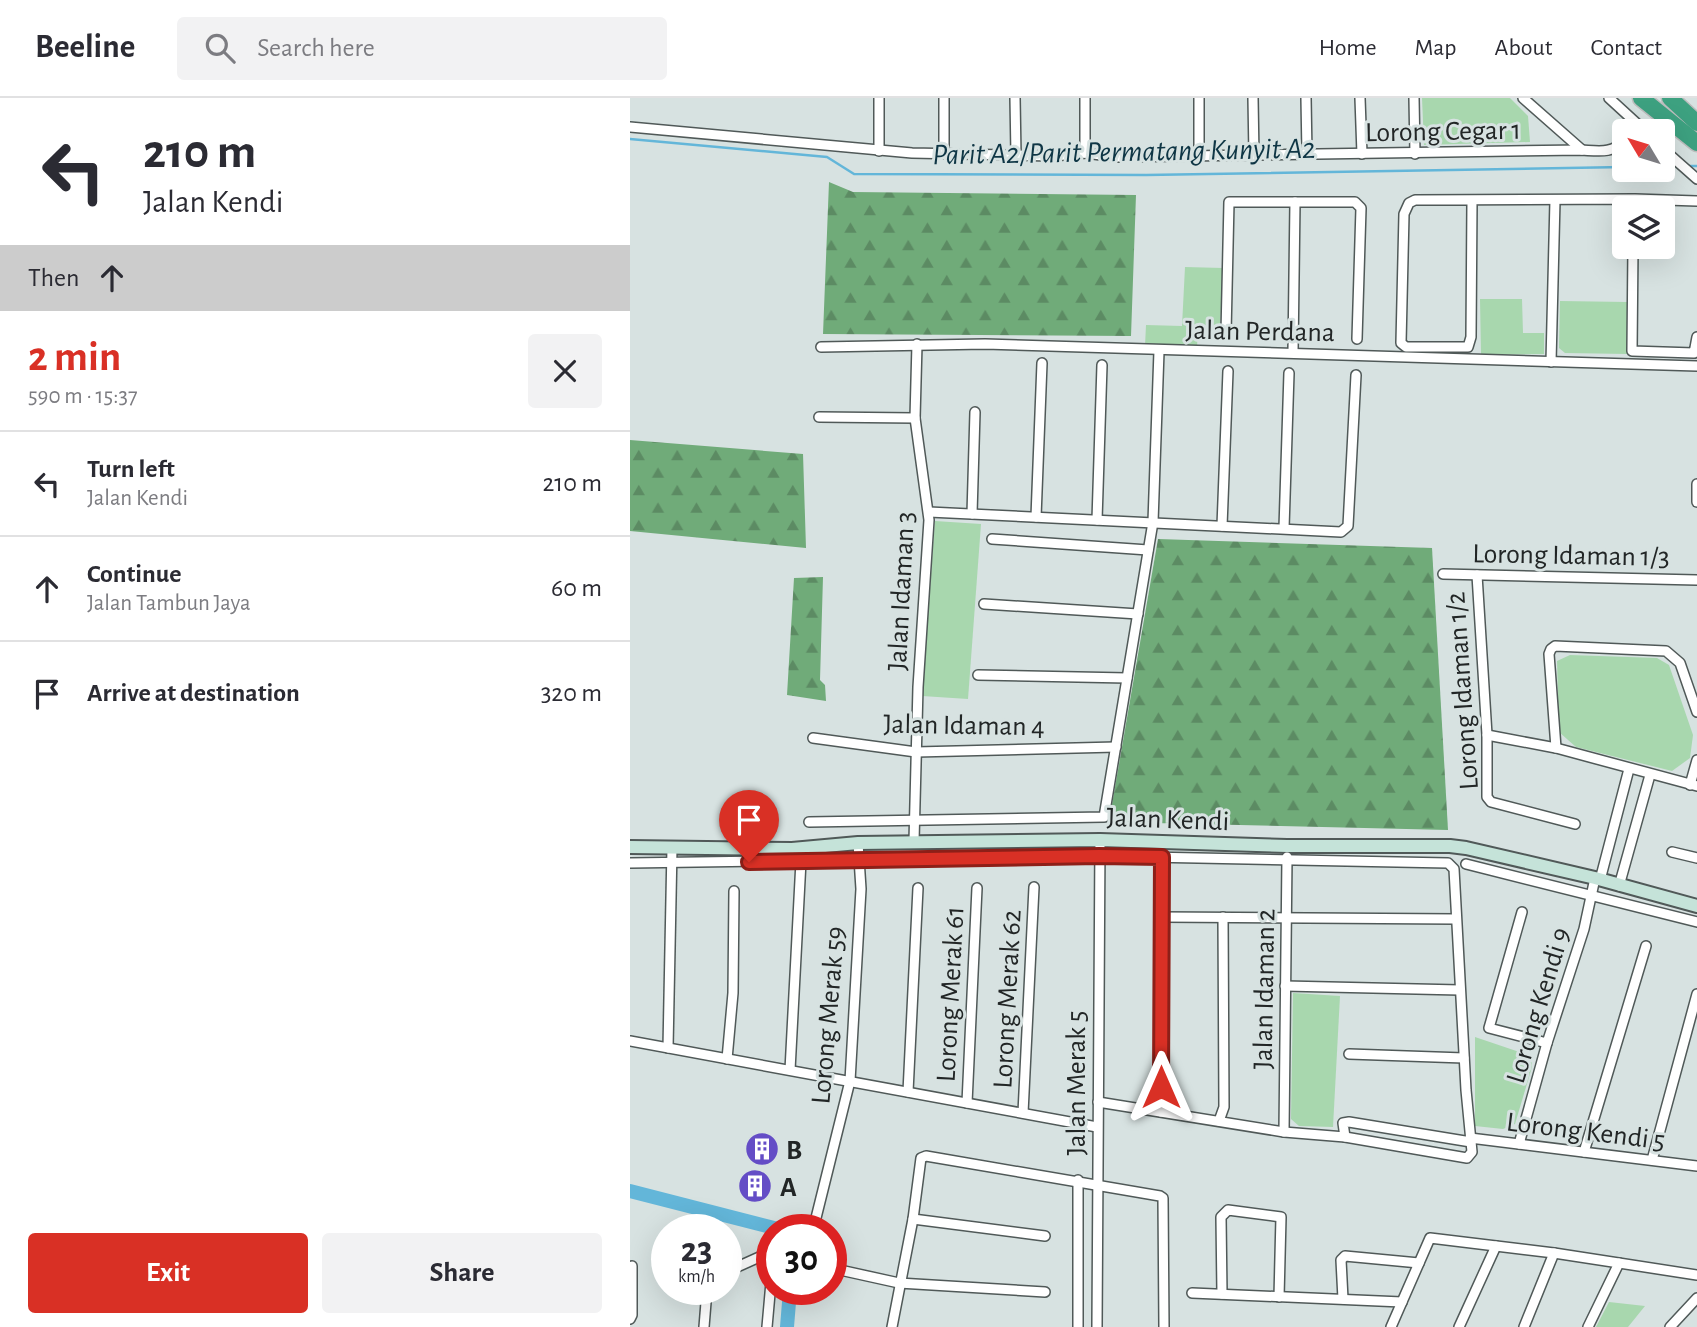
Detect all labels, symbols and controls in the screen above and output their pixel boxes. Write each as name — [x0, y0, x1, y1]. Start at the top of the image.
search box — [177, 17, 667, 80]
icon: search — [201, 29, 239, 67]
text: Beeline — [35, 31, 135, 64]
text: Search here — [257, 35, 375, 61]
text: Home — [1319, 36, 1377, 60]
text: Map — [1415, 36, 1457, 60]
text: About — [1495, 36, 1552, 60]
text: Contact — [1590, 36, 1662, 60]
street label: Lorong Cegar 1 — [1365, 117, 1521, 147]
north arrow — [1612, 119, 1675, 182]
map controls — [1612, 119, 1675, 259]
icon: left — [28, 126, 119, 217]
text: 210 m — [143, 128, 256, 177]
water label: Parit A2/Parit Permatang Kunyit A2 — [932, 134, 1316, 170]
text: Jalan Kendi — [143, 186, 284, 218]
button: layers — [1612, 196, 1675, 259]
icon: ahead — [93, 259, 131, 297]
text: Then — [28, 265, 79, 291]
street label: Jalan Perdana — [1185, 317, 1335, 347]
button: close — [528, 334, 602, 408]
text: 2 min — [28, 336, 121, 378]
text: 590 m · 15:37 — [28, 385, 137, 408]
text: Turn left — [87, 456, 175, 482]
icon: left — [28, 465, 66, 503]
text: 210 m — [542, 470, 602, 496]
text: Jalan Kendi — [87, 487, 188, 510]
street label: Jalan Idaman 3 — [884, 511, 920, 671]
street label: Lorong Idaman 1/3 — [1472, 540, 1670, 572]
text: Continue — [87, 561, 182, 587]
icon: ahead — [28, 570, 66, 608]
text: 60 m — [551, 575, 602, 601]
street label: Lorong Idaman 1/2 — [1442, 591, 1484, 791]
text: Jalan Tambun Jaya — [87, 592, 251, 615]
icon: arrive — [28, 675, 66, 713]
text: Arrive at destination — [87, 680, 300, 706]
text: 320 m — [541, 680, 602, 706]
street label: Jalan Idaman 4 — [883, 711, 1045, 741]
pin — [719, 790, 779, 862]
icon: arrive — [730, 801, 768, 839]
street label: Jalan Kendi — [1106, 804, 1230, 836]
street label: Lorong Merak 61 — [932, 905, 970, 1083]
street label: Jalan Idaman 2 — [1250, 908, 1280, 1070]
street label: Lorong Merak 62 — [989, 909, 1027, 1089]
street label: Lorong Merak 59 — [807, 925, 851, 1105]
street label: Lorong Kendi 9 — [1502, 925, 1576, 1087]
street label: Jalan Merak 5 — [1063, 1011, 1091, 1155]
position arrow — [1124, 1050, 1198, 1124]
street label: Lorong Kendi 5 — [1505, 1108, 1667, 1156]
building icon: B — [743, 1130, 781, 1168]
place label: B — [786, 1137, 802, 1165]
building icon: A — [736, 1167, 774, 1205]
place label: A — [780, 1174, 797, 1202]
speed limit sign: 30 — [756, 1214, 847, 1305]
button: Exit — [28, 1233, 308, 1313]
button: Share — [322, 1233, 602, 1313]
text: 23 — [681, 1233, 712, 1268]
text: km/h — [678, 1268, 715, 1286]

